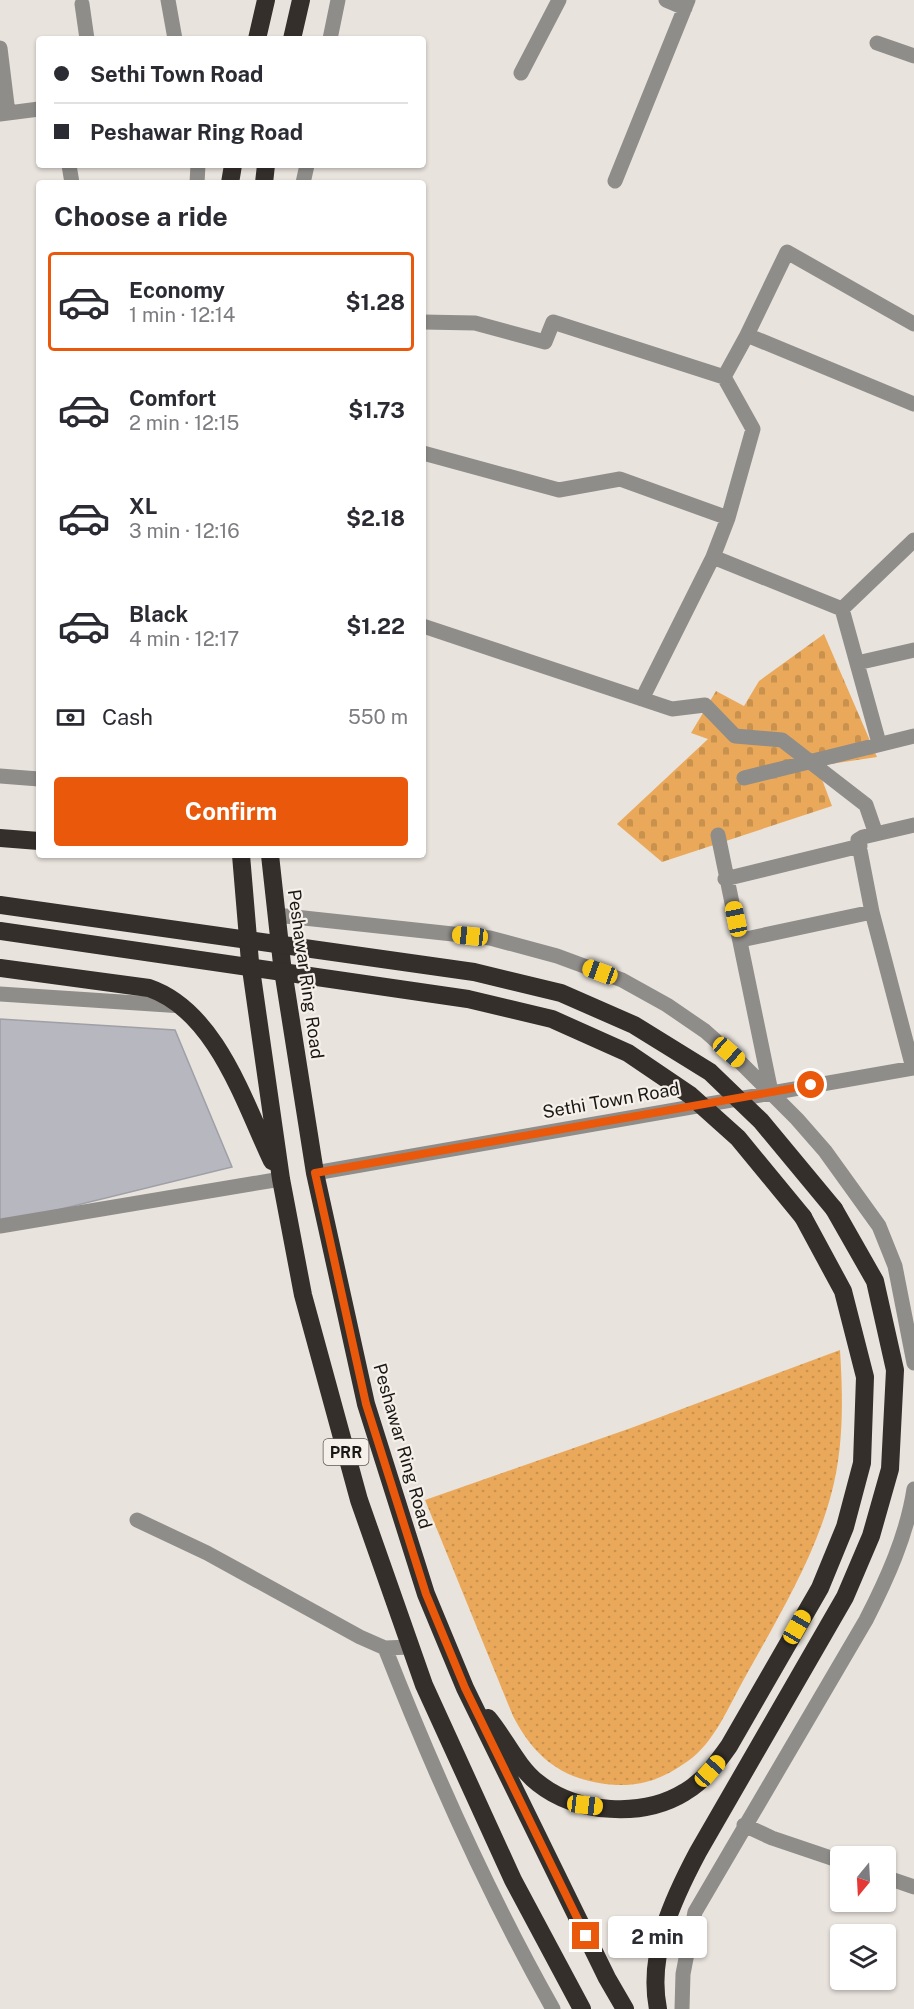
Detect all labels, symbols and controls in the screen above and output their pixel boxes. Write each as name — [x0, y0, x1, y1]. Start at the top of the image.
text: Sethi Town Road — [90, 61, 263, 87]
text: Peshawar Ring Road — [90, 119, 303, 145]
text: Choose a ride — [54, 200, 228, 232]
icon: car — [57, 275, 111, 329]
text: Economy — [129, 277, 225, 303]
text: $1.28 — [346, 289, 405, 315]
text: 1 min · 12:14 — [129, 303, 235, 327]
icon: car — [57, 383, 111, 437]
text: Comfort — [129, 385, 216, 411]
text: $1.73 — [348, 397, 405, 423]
text: 2 min · 12:15 — [129, 411, 239, 435]
icon: car — [57, 491, 111, 545]
text: XL — [129, 493, 157, 519]
text: $2.18 — [346, 505, 405, 531]
text: 3 min · 12:16 — [129, 519, 240, 543]
icon: car — [57, 599, 111, 653]
text: Black — [129, 601, 188, 627]
text: $1.22 — [346, 613, 405, 639]
text: 4 min · 12:17 — [129, 627, 239, 651]
icon: cash — [54, 701, 87, 734]
text: Cash — [102, 704, 153, 730]
text: 550 m — [348, 705, 408, 729]
button: Confirm — [54, 777, 408, 846]
street label: Peshawar Ring Road — [284, 888, 328, 1060]
car — [723, 900, 749, 938]
car — [451, 925, 489, 947]
car — [580, 957, 620, 987]
car — [710, 1033, 748, 1071]
route start — [797, 1071, 824, 1098]
street label: Sethi Town Road — [541, 1078, 681, 1122]
street label: Peshawar Ring Road — [369, 1361, 437, 1531]
road number: PRR — [324, 1439, 368, 1465]
car — [780, 1607, 814, 1647]
car — [691, 1752, 729, 1790]
car — [566, 1794, 604, 1816]
north arrow — [830, 1846, 896, 1912]
map controls — [830, 1846, 896, 1990]
callout: 2 min — [607, 1915, 706, 1957]
route end — [572, 1922, 599, 1949]
button: layers — [830, 1924, 896, 1990]
text: 2 min — [631, 1925, 684, 1949]

